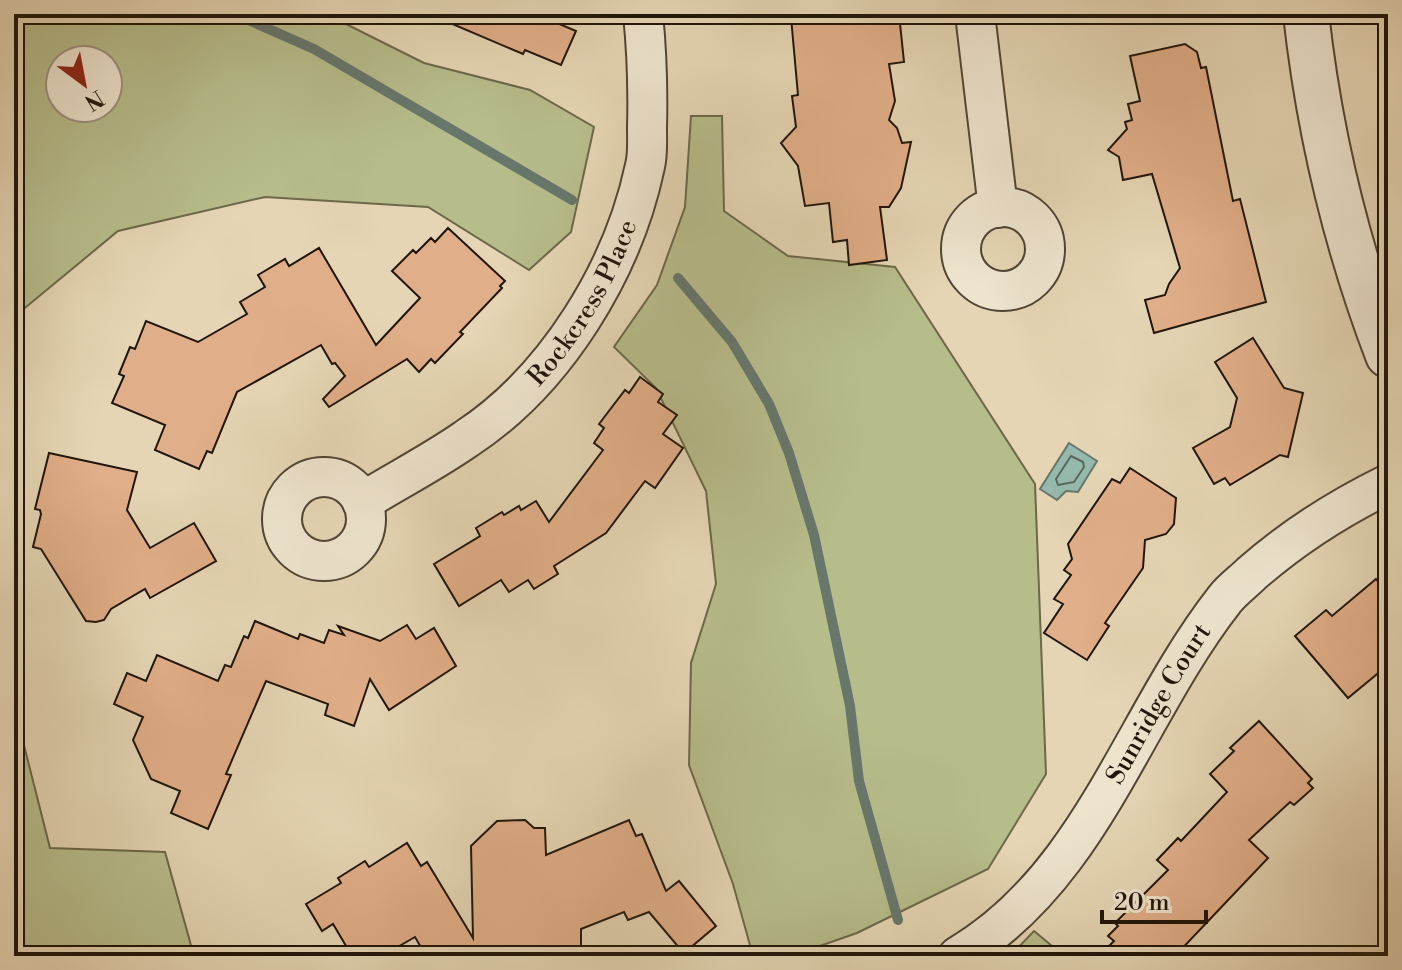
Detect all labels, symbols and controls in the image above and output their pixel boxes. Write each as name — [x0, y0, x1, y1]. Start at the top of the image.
north arrow — [44, 44, 124, 124]
text: N — [79, 84, 108, 116]
street label: Rockcress Place — [521, 215, 644, 393]
street label: Sunridge Court — [1099, 617, 1218, 790]
scale bar — [1102, 874, 1206, 924]
text: 20 m — [1114, 888, 1170, 918]

